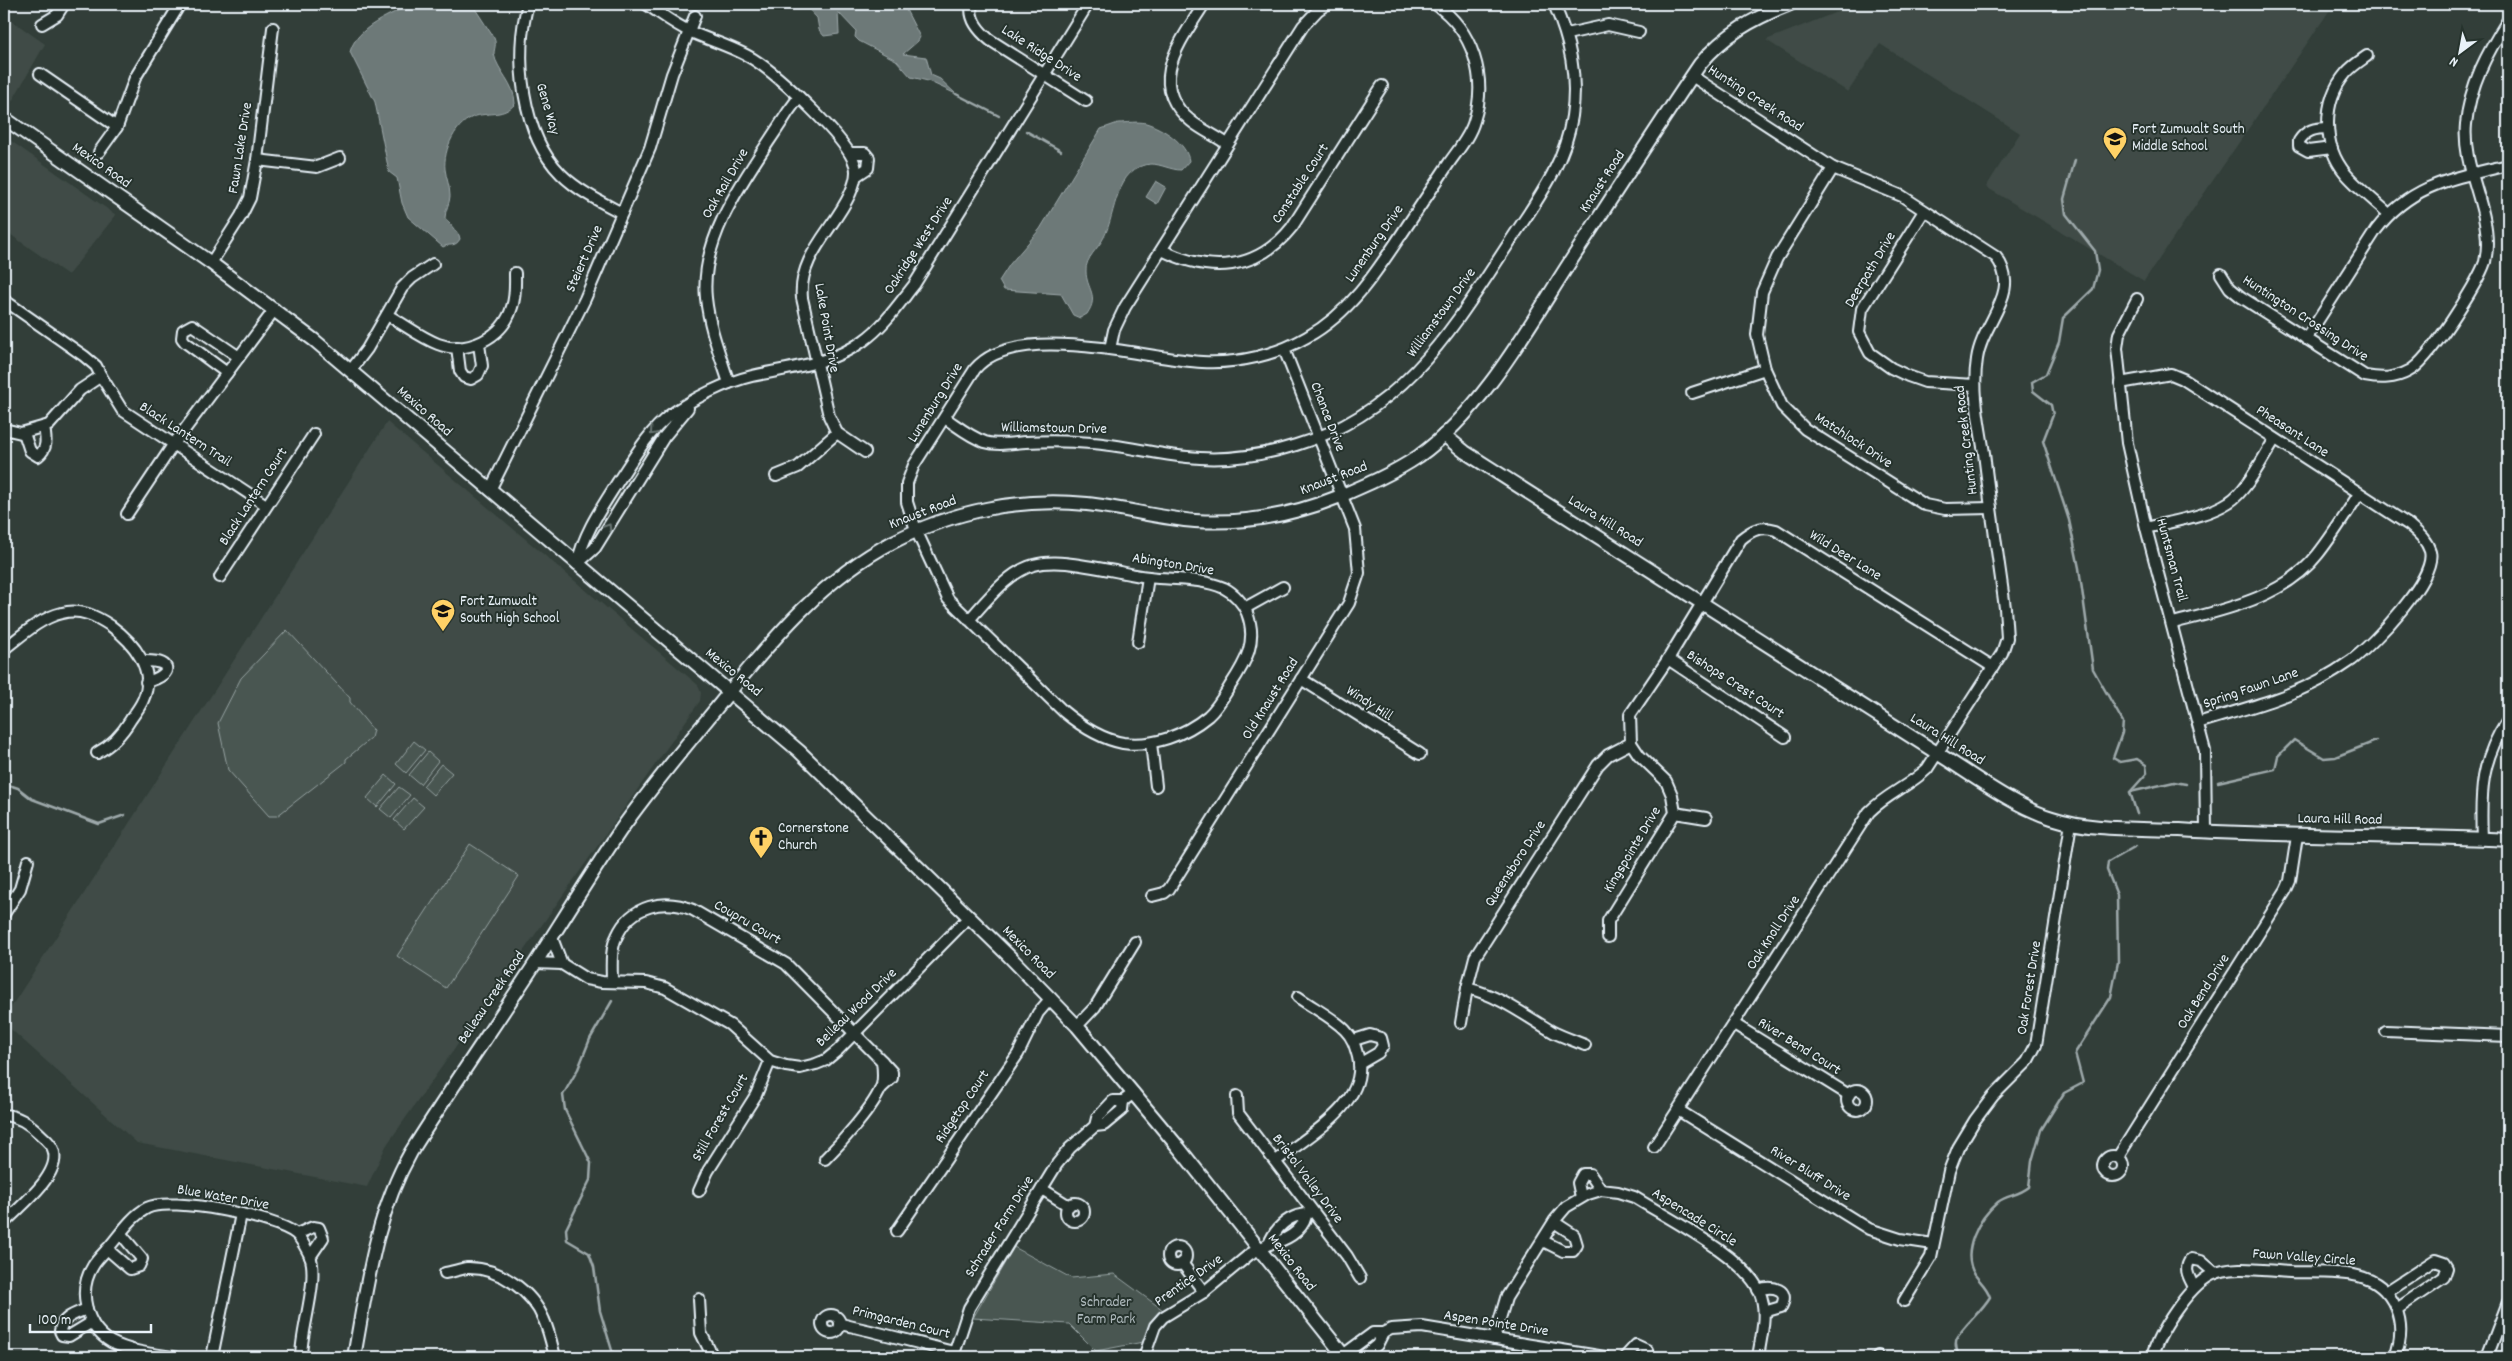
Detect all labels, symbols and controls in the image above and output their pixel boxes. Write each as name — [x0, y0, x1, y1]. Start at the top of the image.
street label: Lake Ridge Drive — [996, 20, 1086, 88]
north arrow — [2434, 28, 2484, 78]
text: N — [2446, 51, 2462, 72]
street label: Hunting Creek Road — [1703, 60, 1807, 138]
street label: Gene Way — [529, 81, 565, 138]
street label: Fawn Lake Drive — [223, 100, 259, 195]
place label: Fort Zumwalt South Middle School — [2132, 119, 2245, 158]
school or university icon: Fort Zumwalt South Middle School — [2102, 126, 2128, 160]
street label: Mexico Road — [67, 138, 135, 194]
street label: Constable Court — [1267, 139, 1335, 228]
street label: Oak Rail Drive — [697, 144, 755, 223]
street label: Knaust Road — [1575, 146, 1631, 218]
street label: Oakridge West Drive — [879, 192, 959, 299]
street label: Lunenburg Drive — [1340, 200, 1410, 287]
street label: Steiert Drive — [560, 221, 610, 296]
street label: Deerpath Drive — [1840, 227, 1903, 312]
street label: Williamstown Drive — [1402, 263, 1482, 362]
street label: Huntington Crossing Drive — [2238, 270, 2373, 368]
street label: Lake Point Drive — [807, 282, 845, 375]
street label: Lunenburg Drive — [903, 358, 970, 447]
street label: Chance Drive — [1304, 379, 1351, 455]
street label: Mexico Road — [391, 381, 457, 443]
street label: Hunting Creek Road — [1949, 384, 1985, 496]
street label: Black Lantern Trail — [134, 397, 236, 473]
street label: Pheasant Lane — [2251, 400, 2333, 464]
street label: Matchlock Drive — [1810, 408, 1897, 475]
street label: Williamstown Drive — [1001, 417, 1108, 441]
one-way arrow — [650, 426, 659, 435]
street label: Black Lantern Court — [214, 443, 294, 550]
street label: Knaust Road — [1297, 456, 1371, 502]
street label: Knaust Road — [886, 490, 960, 536]
street label: Laura Hill Road — [1563, 490, 1647, 554]
street label: Huntsman Trail — [2149, 516, 2193, 605]
one-way arrow — [602, 523, 611, 533]
street label: Wild Deer Lane — [1804, 525, 1886, 587]
street label: Abington Drive — [1131, 548, 1216, 582]
place label: Fort Zumwalt South High School — [460, 591, 560, 630]
school or university icon: Fort Zumwalt South High School — [430, 598, 456, 632]
street label: Mexico Road — [700, 643, 766, 703]
street label: Bishops Crest Court — [1682, 645, 1789, 725]
street label: Old Knaust Road — [1237, 654, 1305, 744]
street label: Spring Fawn Lane — [2201, 662, 2302, 716]
street label: Windy Hill — [1341, 681, 1397, 728]
street label: Laura Hill Road — [1905, 708, 1989, 772]
street label: Kingspointe Drive — [1599, 802, 1668, 897]
street label: Laura Hill Road — [2297, 808, 2383, 832]
street label: Queensboro Drive — [1480, 816, 1553, 912]
place label: Cornerstone Church — [778, 818, 849, 857]
church icon: Cornerstone Church — [748, 825, 774, 859]
street label: Oak Knoll Drive — [1742, 891, 1807, 975]
street label: Coupru Court — [709, 895, 785, 951]
street label: Mexico Road — [996, 921, 1060, 985]
street label: Oak Forest Drive — [2012, 939, 2048, 1037]
street label: Belleau Creek Road — [453, 947, 531, 1049]
street label: Oak Bend Drive — [2172, 950, 2236, 1034]
street label: Belleau Wood Drive — [811, 963, 903, 1053]
street label: River Bend Court — [1753, 1013, 1845, 1082]
street label: Ridgetop Court — [930, 1065, 996, 1148]
street label: Still Forest Court — [687, 1070, 755, 1166]
street label: Bristol Valley Drive — [1266, 1130, 1348, 1229]
street label: River Bluff Drive — [1765, 1140, 1855, 1208]
street label: Schrader Farm Drive — [960, 1171, 1040, 1282]
street label: Blue Water Drive — [175, 1179, 271, 1217]
street label: Aspencade Circle — [1647, 1183, 1741, 1253]
street label: Mexico Road — [1261, 1229, 1321, 1297]
street label: Fawn Valley Circle — [2252, 1243, 2357, 1273]
street label: Prentice Drive — [1150, 1249, 1228, 1313]
park label: Schrader Farm Park — [1077, 1292, 1135, 1331]
street label: Primgarden Court — [850, 1300, 953, 1346]
scale bar — [30, 1301, 151, 1333]
street label: Aspen Pointe Drive — [1442, 1305, 1550, 1343]
text: 100 m — [38, 1310, 71, 1332]

